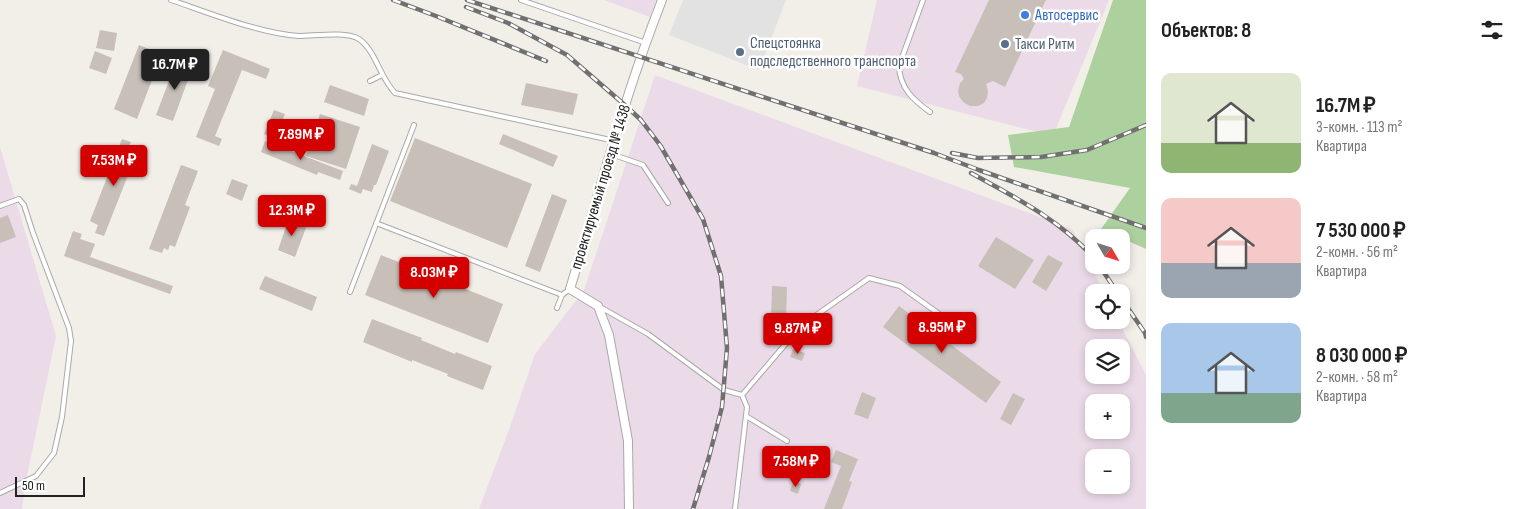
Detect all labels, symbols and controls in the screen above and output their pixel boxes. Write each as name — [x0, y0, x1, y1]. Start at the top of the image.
place label: Автосервис — [1034, 6, 1099, 25]
marker: Автосервис — [1019, 9, 1031, 21]
icon: filters — [1478, 16, 1506, 44]
text: Объектов: 8 — [1161, 18, 1251, 43]
place label: Спецстоянка подследственного транспорта — [750, 34, 916, 71]
place label: Такси Ритм — [1015, 35, 1075, 54]
marker: Такси Ритм — [999, 38, 1011, 50]
marker: Спецстоянка подследственного транспорта — [734, 46, 746, 58]
pin: 16.7M ₽ — [129, 48, 221, 91]
text: 16.7M ₽ — [152, 55, 198, 74]
icon: home — [1201, 93, 1261, 153]
text: 16.7M ₽ — [1316, 93, 1376, 118]
street label: проектируемый проезд № 1438 — [567, 102, 635, 272]
text: 3-комн. · 113 m² — [1316, 118, 1403, 137]
pin: 7.89M ₽ — [255, 119, 347, 161]
text: 7.89M ₽ — [278, 125, 324, 144]
text: Квартира — [1316, 137, 1367, 156]
pin: 7.53M ₽ — [68, 144, 160, 187]
text: 7.53M ₽ — [91, 151, 137, 170]
pin: 12.3M ₽ — [246, 194, 338, 237]
text: 12.3M ₽ — [269, 201, 315, 220]
icon: home — [1201, 218, 1261, 278]
text: 7 530 000 ₽ — [1316, 218, 1406, 243]
north arrow — [1085, 229, 1130, 274]
map controls — [1085, 229, 1130, 494]
text: 2-комн. · 56 m² — [1316, 243, 1398, 262]
pin: 8.03M ₽ — [388, 256, 480, 299]
text: Квартира — [1316, 262, 1367, 281]
text: 8.03M ₽ — [410, 263, 458, 282]
button: locate — [1085, 284, 1130, 329]
pin: 9.87M ₽ — [752, 312, 844, 355]
pin: 8.95M ₽ — [896, 312, 988, 354]
text: 8.95M ₽ — [918, 318, 966, 337]
text: 9.87M ₽ — [774, 319, 822, 338]
button: layers — [1085, 339, 1130, 384]
icon: home — [1201, 343, 1261, 403]
text: 8 030 000 ₽ — [1316, 343, 1407, 368]
text: 2-комн. · 58 m² — [1316, 368, 1398, 387]
text: Квартира — [1316, 387, 1367, 406]
button: + — [1085, 394, 1130, 439]
pin: 7.58M ₽ — [750, 446, 842, 488]
button: − — [1085, 449, 1130, 494]
text: 7.58M ₽ — [773, 452, 819, 471]
scale bar — [15, 474, 85, 497]
text: 50 m — [22, 477, 45, 494]

